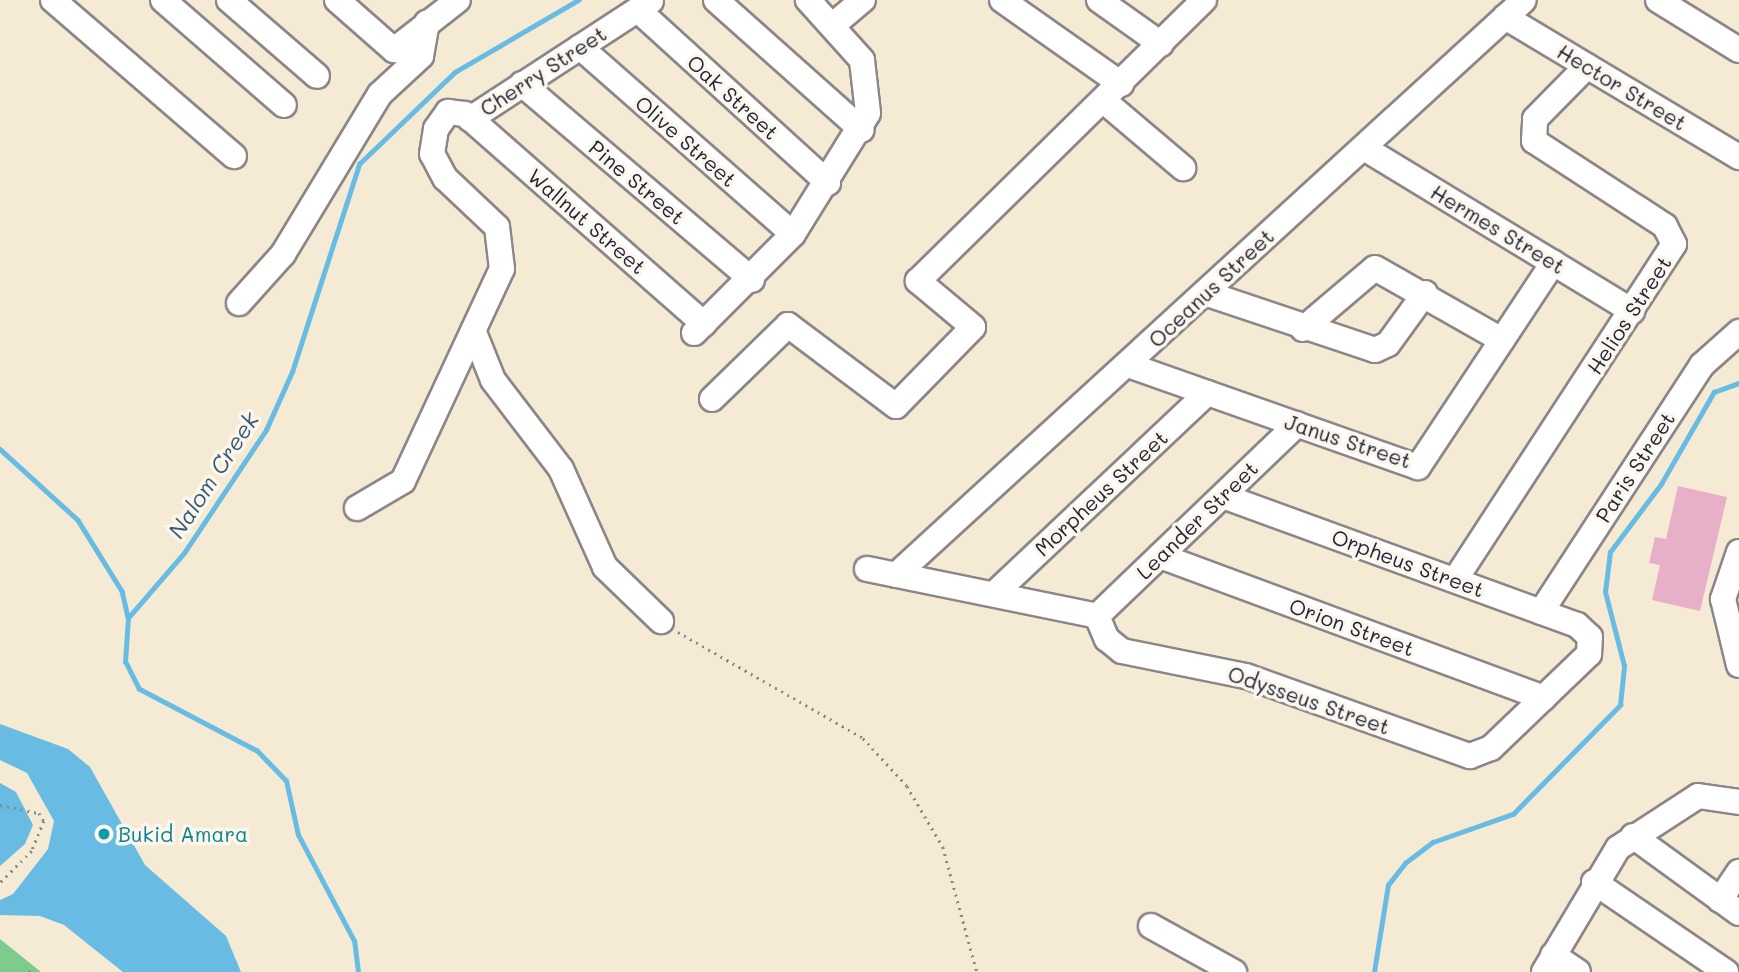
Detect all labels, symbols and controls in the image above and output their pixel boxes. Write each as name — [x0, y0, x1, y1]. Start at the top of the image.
street label: Cherry Street — [475, 21, 611, 121]
street label: Hector Street — [1553, 39, 1691, 135]
street label: Oak Street — [682, 49, 784, 145]
street label: Olive Street — [630, 90, 742, 192]
street label: Pine Street — [584, 135, 690, 229]
street label: Wallnut Street — [523, 163, 651, 279]
street label: Hermes Street — [1426, 179, 1570, 279]
street label: Oceanus Street — [1143, 224, 1279, 352]
street label: Helios Street — [1581, 251, 1677, 379]
water label: Nalom Creek — [162, 407, 264, 543]
street label: Paris Street — [1590, 407, 1680, 527]
street label: Janus Street — [1282, 409, 1414, 473]
street label: Morpheus Street — [1029, 425, 1173, 561]
street label: Leander Street — [1131, 456, 1263, 584]
street label: Orpheus Street — [1328, 524, 1488, 602]
street label: Orion Street — [1286, 593, 1418, 661]
street label: Odysseus Street — [1225, 660, 1393, 740]
place label: Bukid Amara — [118, 821, 248, 847]
marker: Bukid Amara — [96, 826, 112, 842]

